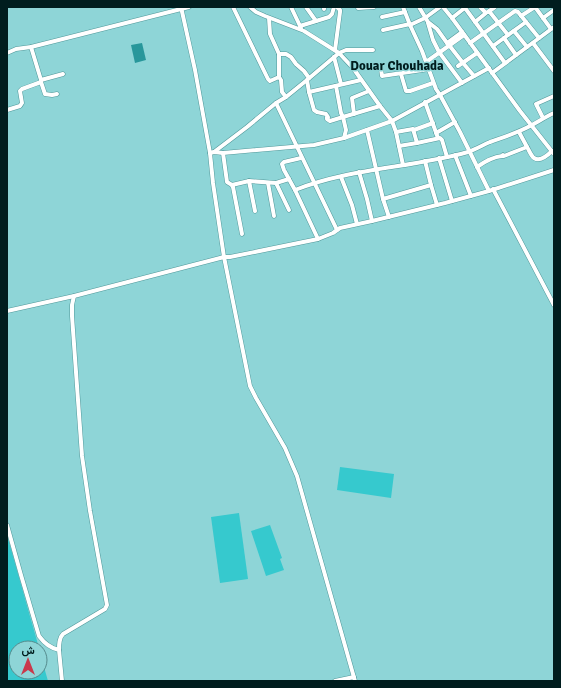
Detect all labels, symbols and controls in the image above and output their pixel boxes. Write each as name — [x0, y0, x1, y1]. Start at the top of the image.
district label: Douar Chouhada — [350, 58, 444, 74]
north arrow — [8, 640, 48, 680]
text: ش — [21, 644, 35, 657]

